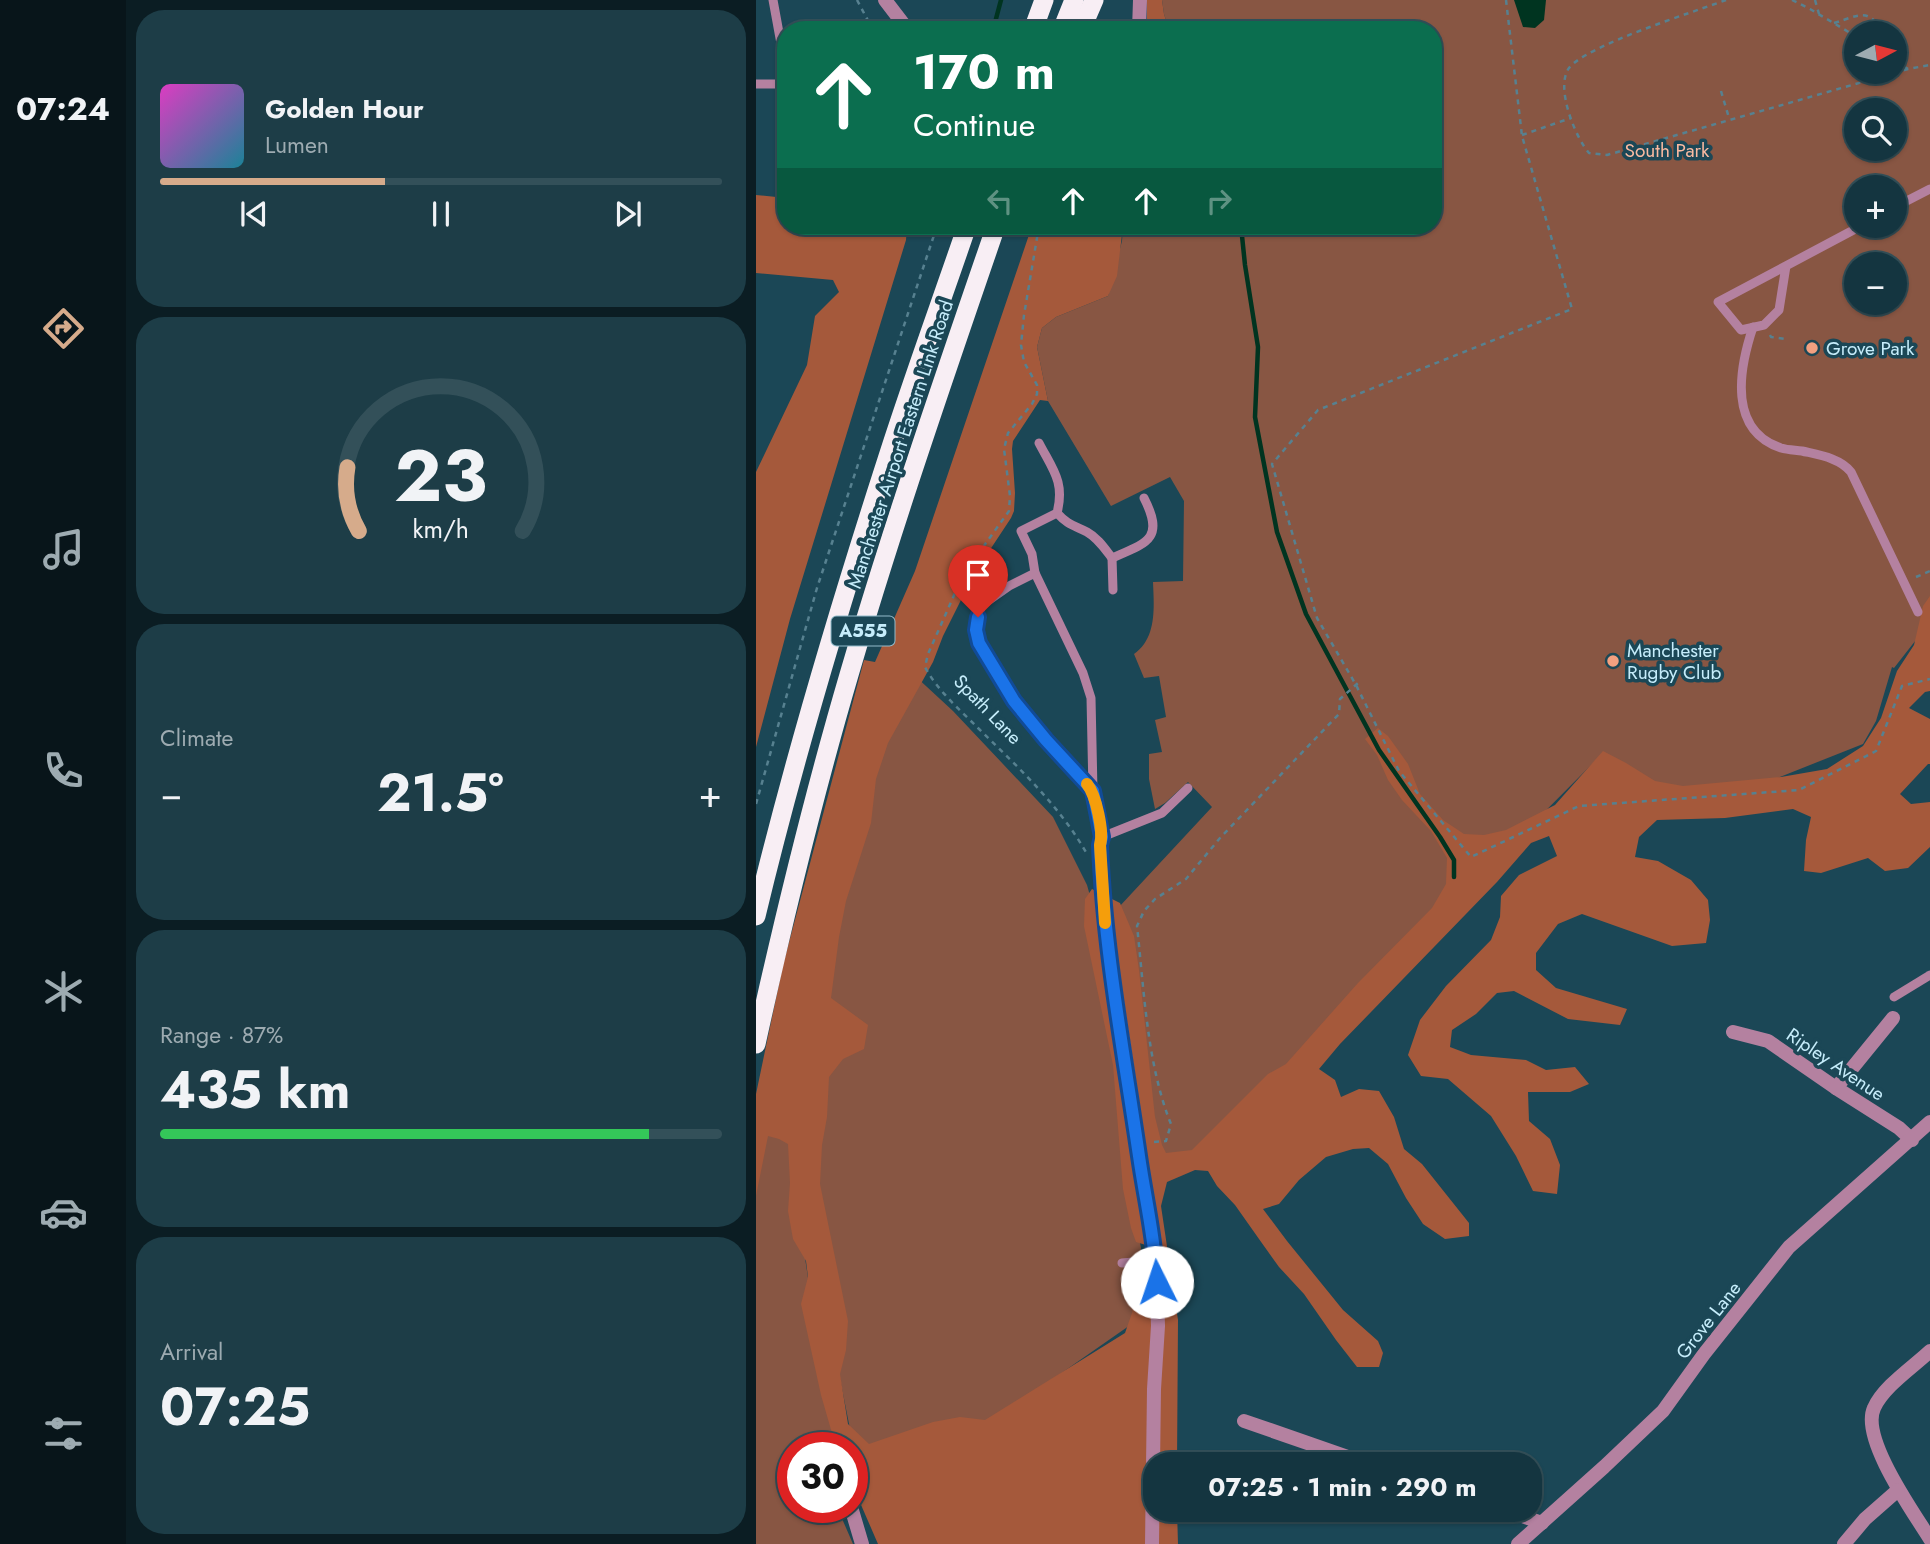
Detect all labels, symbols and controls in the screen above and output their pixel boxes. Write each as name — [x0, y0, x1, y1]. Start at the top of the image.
north arrow — [1844, 21, 1908, 84]
map controls — [1844, 21, 1907, 315]
text: 170 m — [913, 37, 1055, 107]
icon: ahead — [798, 49, 889, 140]
text: 07:24 — [16, 86, 110, 132]
text: Golden Hour — [265, 90, 424, 128]
button: search — [1844, 98, 1907, 161]
text: Continue — [913, 102, 1035, 148]
text: Lumen — [265, 128, 329, 162]
park label: South Park — [1625, 137, 1710, 164]
button: + — [1844, 175, 1907, 238]
icon: left — [981, 182, 1019, 220]
icon: ahead — [1054, 182, 1092, 220]
icon: ahead — [1127, 182, 1165, 220]
icon: right — [1200, 182, 1238, 220]
icon: previous — [235, 195, 273, 233]
icon: pause — [422, 195, 460, 233]
icon: next — [609, 195, 647, 233]
button: − — [1844, 252, 1907, 315]
street label: Manchester Airport Eastern Link Road — [841, 296, 960, 592]
icon: directions — [39, 304, 88, 353]
place label: Grove Park — [1826, 335, 1915, 362]
marker: Grove Park — [1804, 340, 1820, 356]
text: 23 — [395, 424, 487, 529]
text: km/h — [413, 511, 469, 547]
icon: music — [39, 525, 88, 574]
pin — [948, 545, 1008, 617]
icon: arrive — [959, 556, 997, 594]
road number: A555 — [832, 616, 894, 646]
place label: Manchester Rugby Club — [1627, 637, 1721, 686]
marker: Manchester Rugby Club — [1605, 653, 1621, 669]
street label: Spath Lane — [947, 668, 1028, 751]
text: Climate — [160, 721, 233, 755]
icon: phone — [39, 746, 88, 795]
text: 21.5° — [377, 755, 504, 831]
text: − — [160, 766, 182, 821]
text: + — [699, 766, 722, 821]
icon: climate — [39, 967, 88, 1016]
text: Range · 87% — [160, 1018, 283, 1052]
street label: Ripley Avenue — [1781, 1021, 1891, 1107]
text: 435 km — [160, 1052, 350, 1128]
icon: car — [39, 1188, 88, 1237]
position arrow — [1120, 1245, 1194, 1319]
street label: Grove Lane — [1669, 1276, 1747, 1365]
text: Arrival — [160, 1335, 223, 1369]
text: 07:25 — [160, 1369, 310, 1445]
icon: filters — [39, 1409, 88, 1458]
speed limit sign: 30 — [777, 1432, 868, 1523]
text: 07:25 · 1 min · 290 m — [1208, 1468, 1477, 1506]

